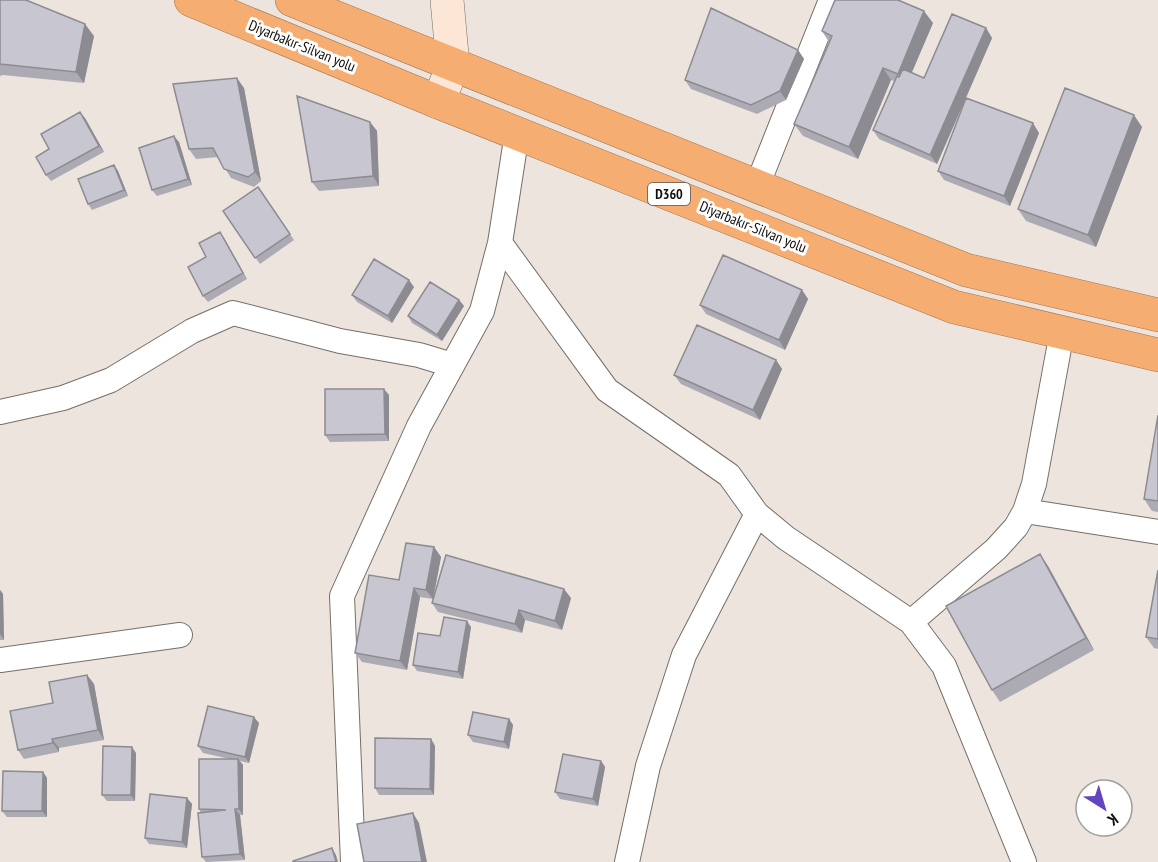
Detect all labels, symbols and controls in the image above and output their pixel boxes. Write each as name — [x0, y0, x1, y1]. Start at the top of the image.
street label: Diyarbakır-Silvan yolu — [246, 15, 358, 76]
road number: D360 — [648, 183, 690, 205]
street label: Diyarbakır-Silvan yolu — [697, 196, 809, 257]
north arrow — [1074, 778, 1134, 838]
text: K — [1103, 809, 1122, 831]

